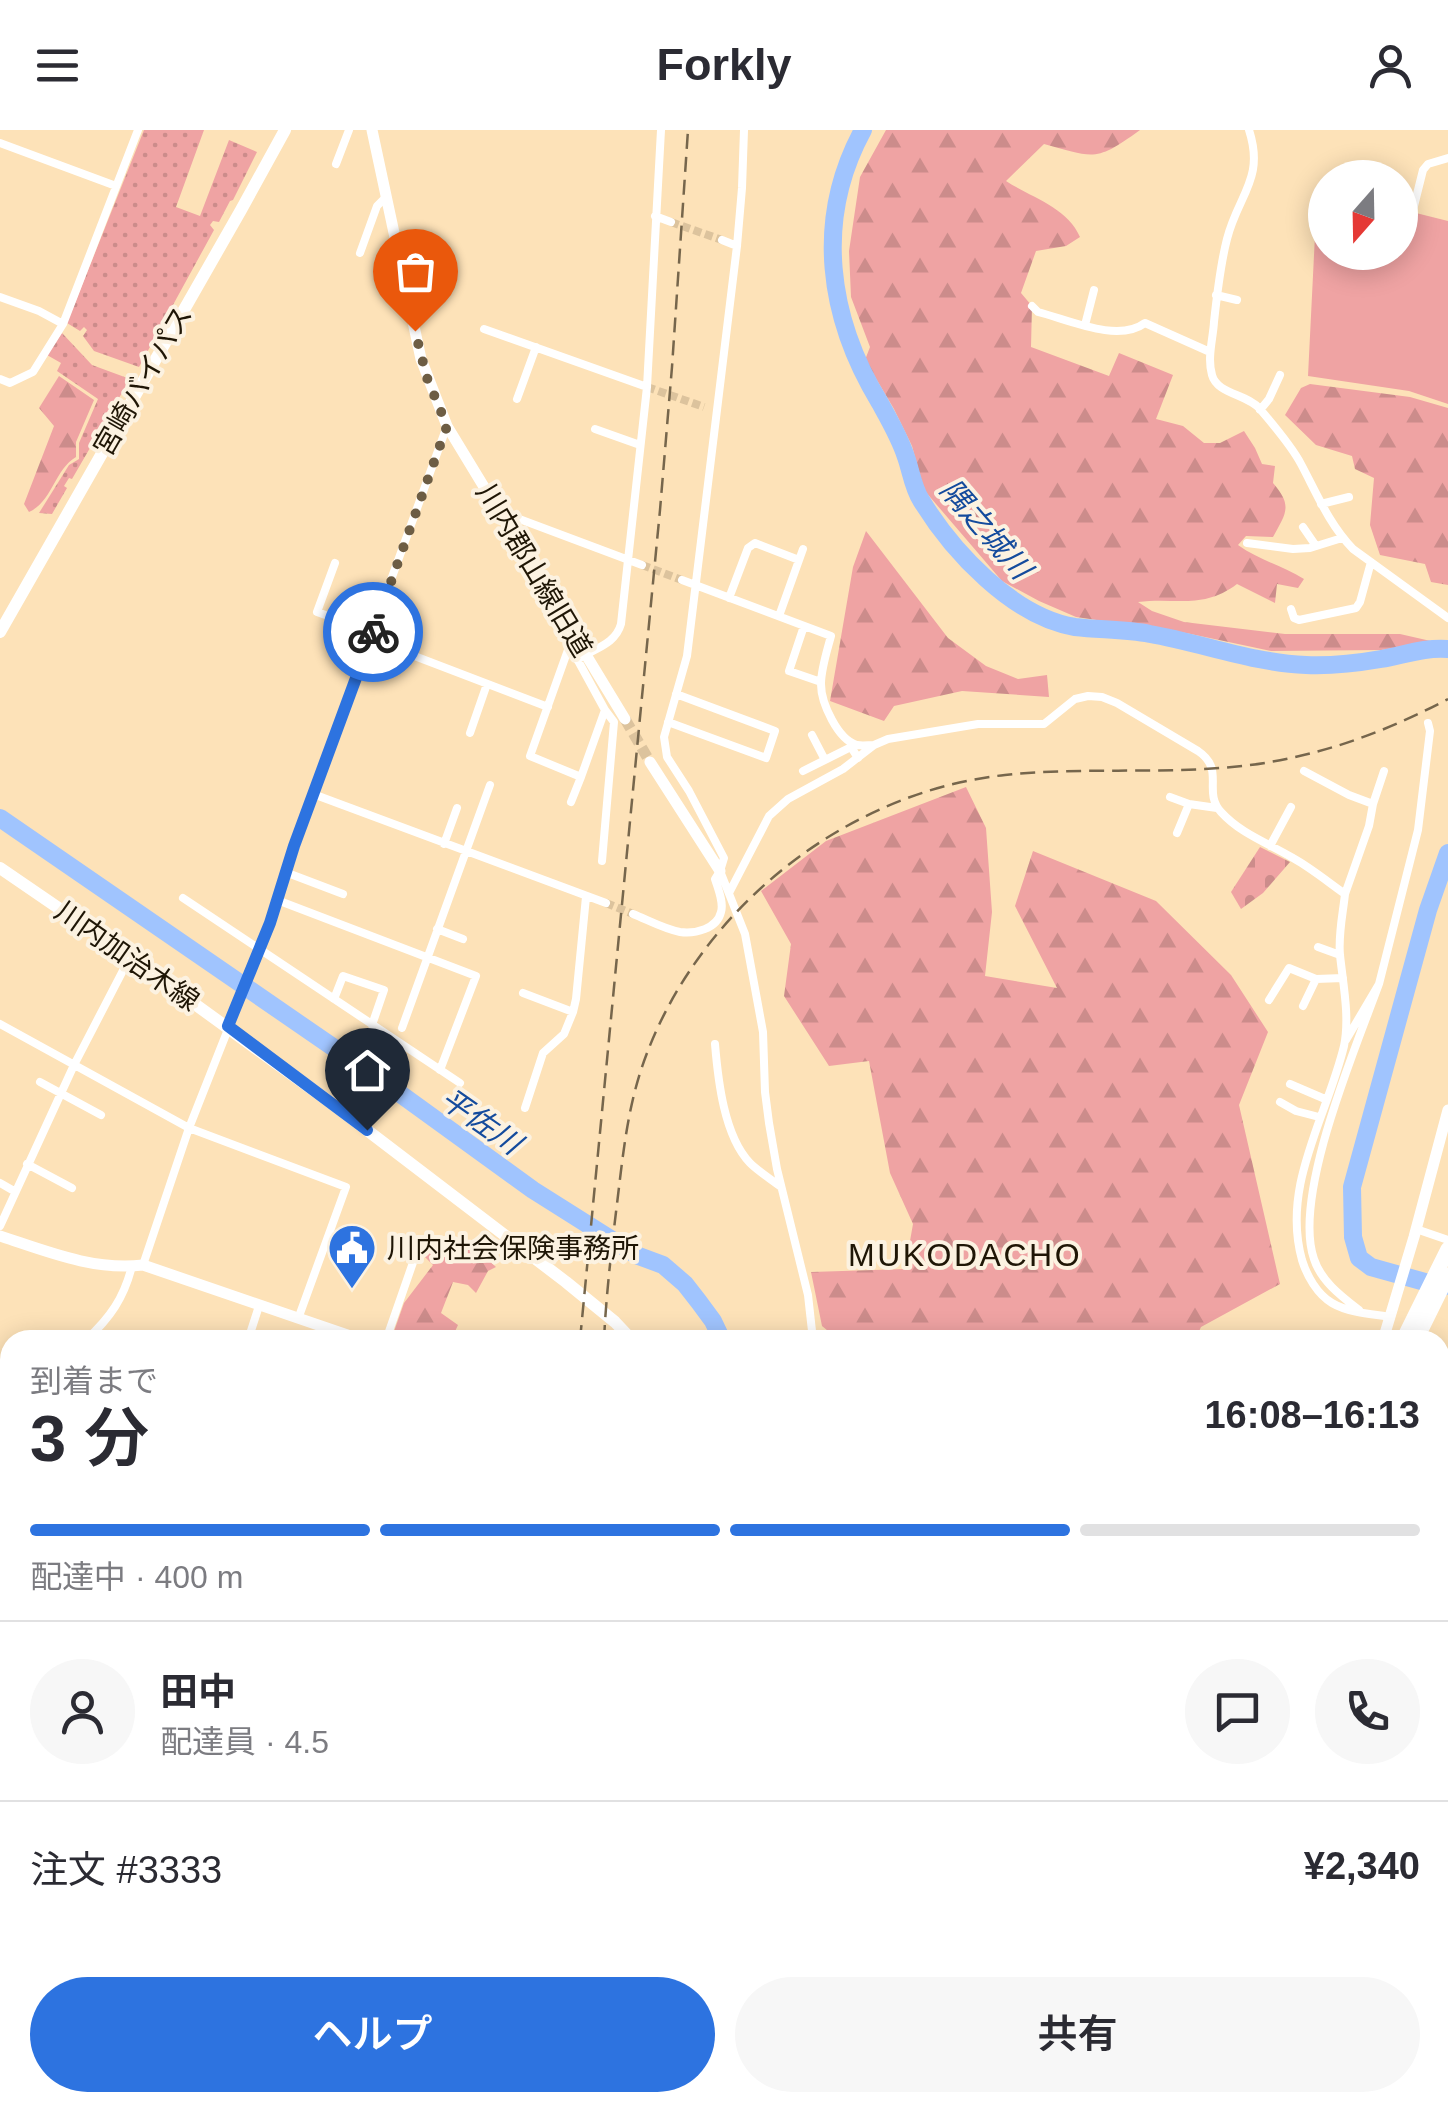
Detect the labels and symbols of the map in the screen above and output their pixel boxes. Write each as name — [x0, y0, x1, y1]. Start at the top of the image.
north arrow — [1308, 160, 1418, 270]
pin — [373, 229, 458, 332]
street label: 宮崎バイパス — [88, 301, 198, 461]
water label: 隅之城川 — [934, 473, 1040, 587]
street label: 川内郡山線旧道 — [470, 478, 598, 662]
courier — [323, 582, 423, 682]
street label: 川内加治木線 — [49, 895, 205, 1017]
pin — [325, 1028, 410, 1131]
water label: 平佐川 — [435, 1082, 530, 1162]
public building icon: 川内社会保険事務所 — [326, 1222, 378, 1290]
place label: 川内社会保険事務所 — [387, 1233, 639, 1264]
district label: MUKODACHO — [848, 1237, 1082, 1273]

